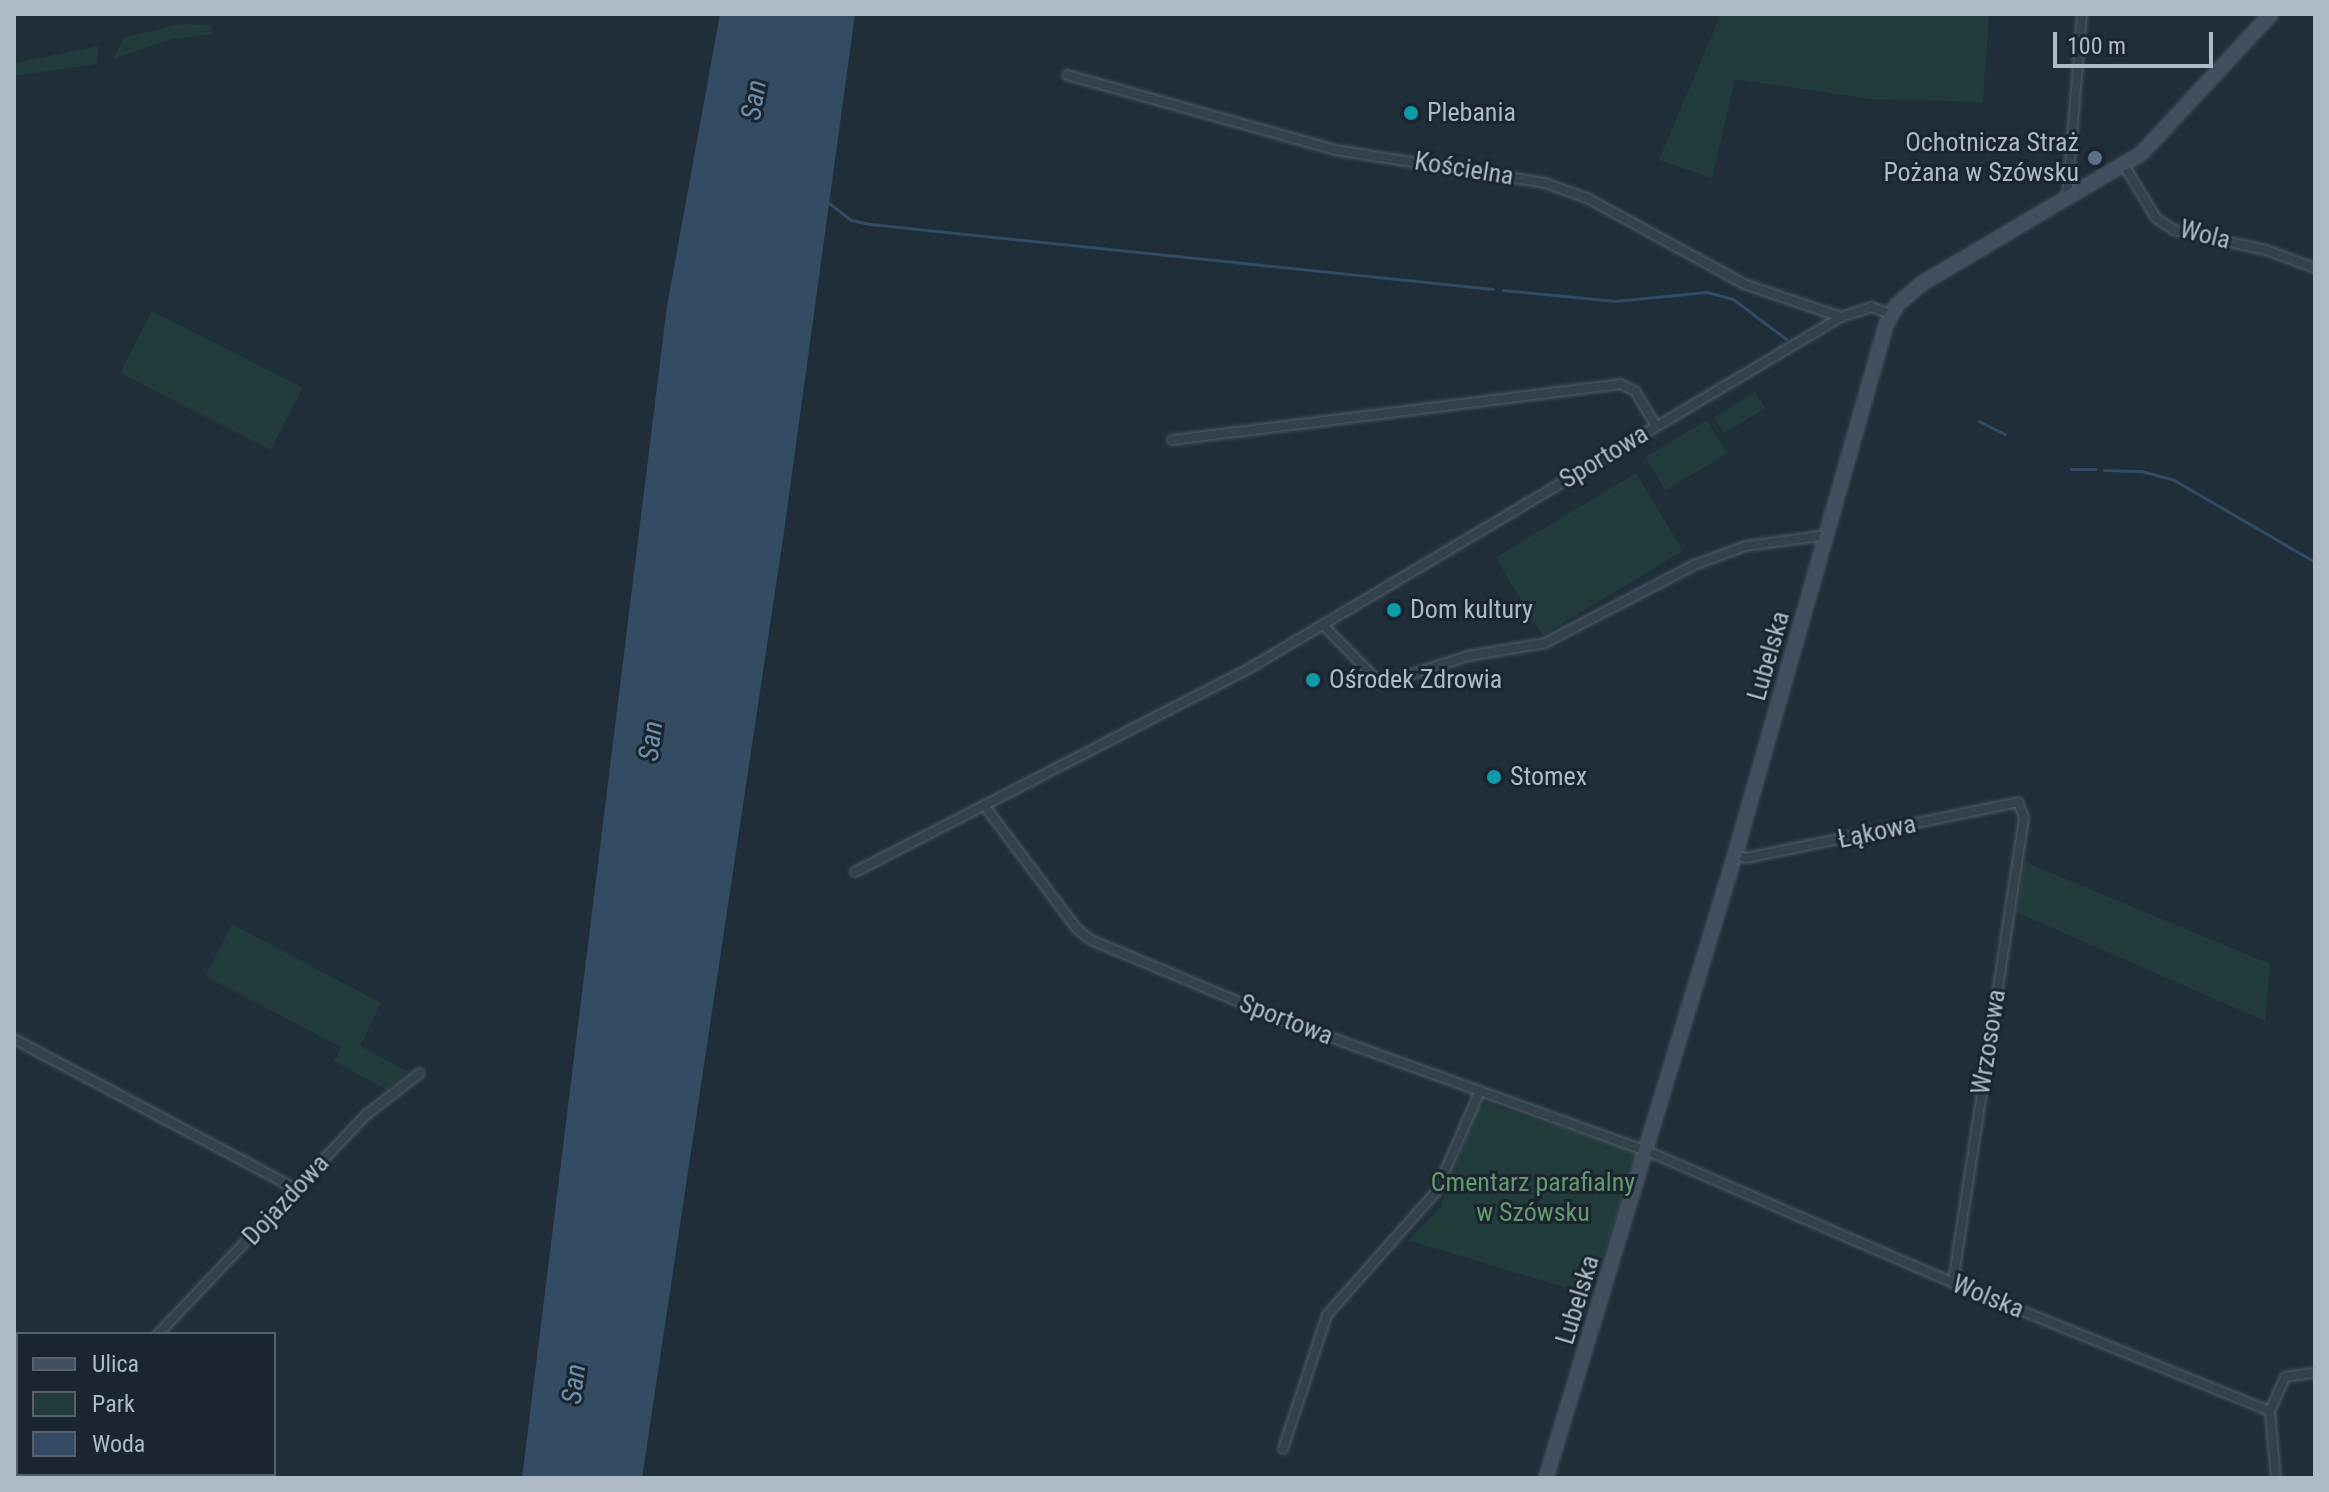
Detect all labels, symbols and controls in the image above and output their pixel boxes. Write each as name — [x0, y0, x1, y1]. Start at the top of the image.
scale bar — [2057, 16, 2217, 66]
text: 100 m — [2067, 32, 2126, 60]
water label: San — [734, 77, 774, 123]
place label: Plebania — [1427, 97, 1516, 129]
marker: Plebania — [1402, 104, 1420, 122]
place label: Ochotnicza Straż Pożana w Szówsku — [1883, 127, 2079, 188]
street label: Kościelna — [1412, 146, 1516, 192]
marker: Ochotnicza Straż Pożana w Szówsku — [2086, 149, 2104, 167]
street label: Wola — [2177, 214, 2233, 256]
street label: Sportowa — [1554, 418, 1654, 496]
place label: Dom kultury — [1410, 594, 1533, 626]
marker: Dom kultury — [1385, 601, 1403, 619]
street label: Lubelska — [1741, 608, 1797, 704]
place label: Ośrodek Zdrowia — [1329, 664, 1502, 696]
marker: Ośrodek Zdrowia — [1304, 671, 1322, 689]
water label: San — [632, 719, 670, 763]
place label: Stomex — [1510, 761, 1587, 793]
marker: Stomex — [1485, 768, 1503, 786]
street label: Łąkowa — [1835, 809, 1919, 855]
street label: Wrzosowa — [1965, 987, 2013, 1097]
street label: Sportowa — [1235, 988, 1337, 1052]
street label: Dojazdowa — [236, 1148, 336, 1252]
park label: Cmentarz parafialny w Szówsku — [1431, 1167, 1635, 1228]
street label: Lubelska — [1550, 1252, 1606, 1348]
street label: Wolska — [1948, 1269, 2028, 1325]
legend — [16, 1332, 276, 1476]
text: Ulica — [92, 1350, 139, 1378]
water label: San — [555, 1362, 593, 1406]
text: Park — [92, 1390, 135, 1418]
text: Woda — [92, 1430, 145, 1458]

